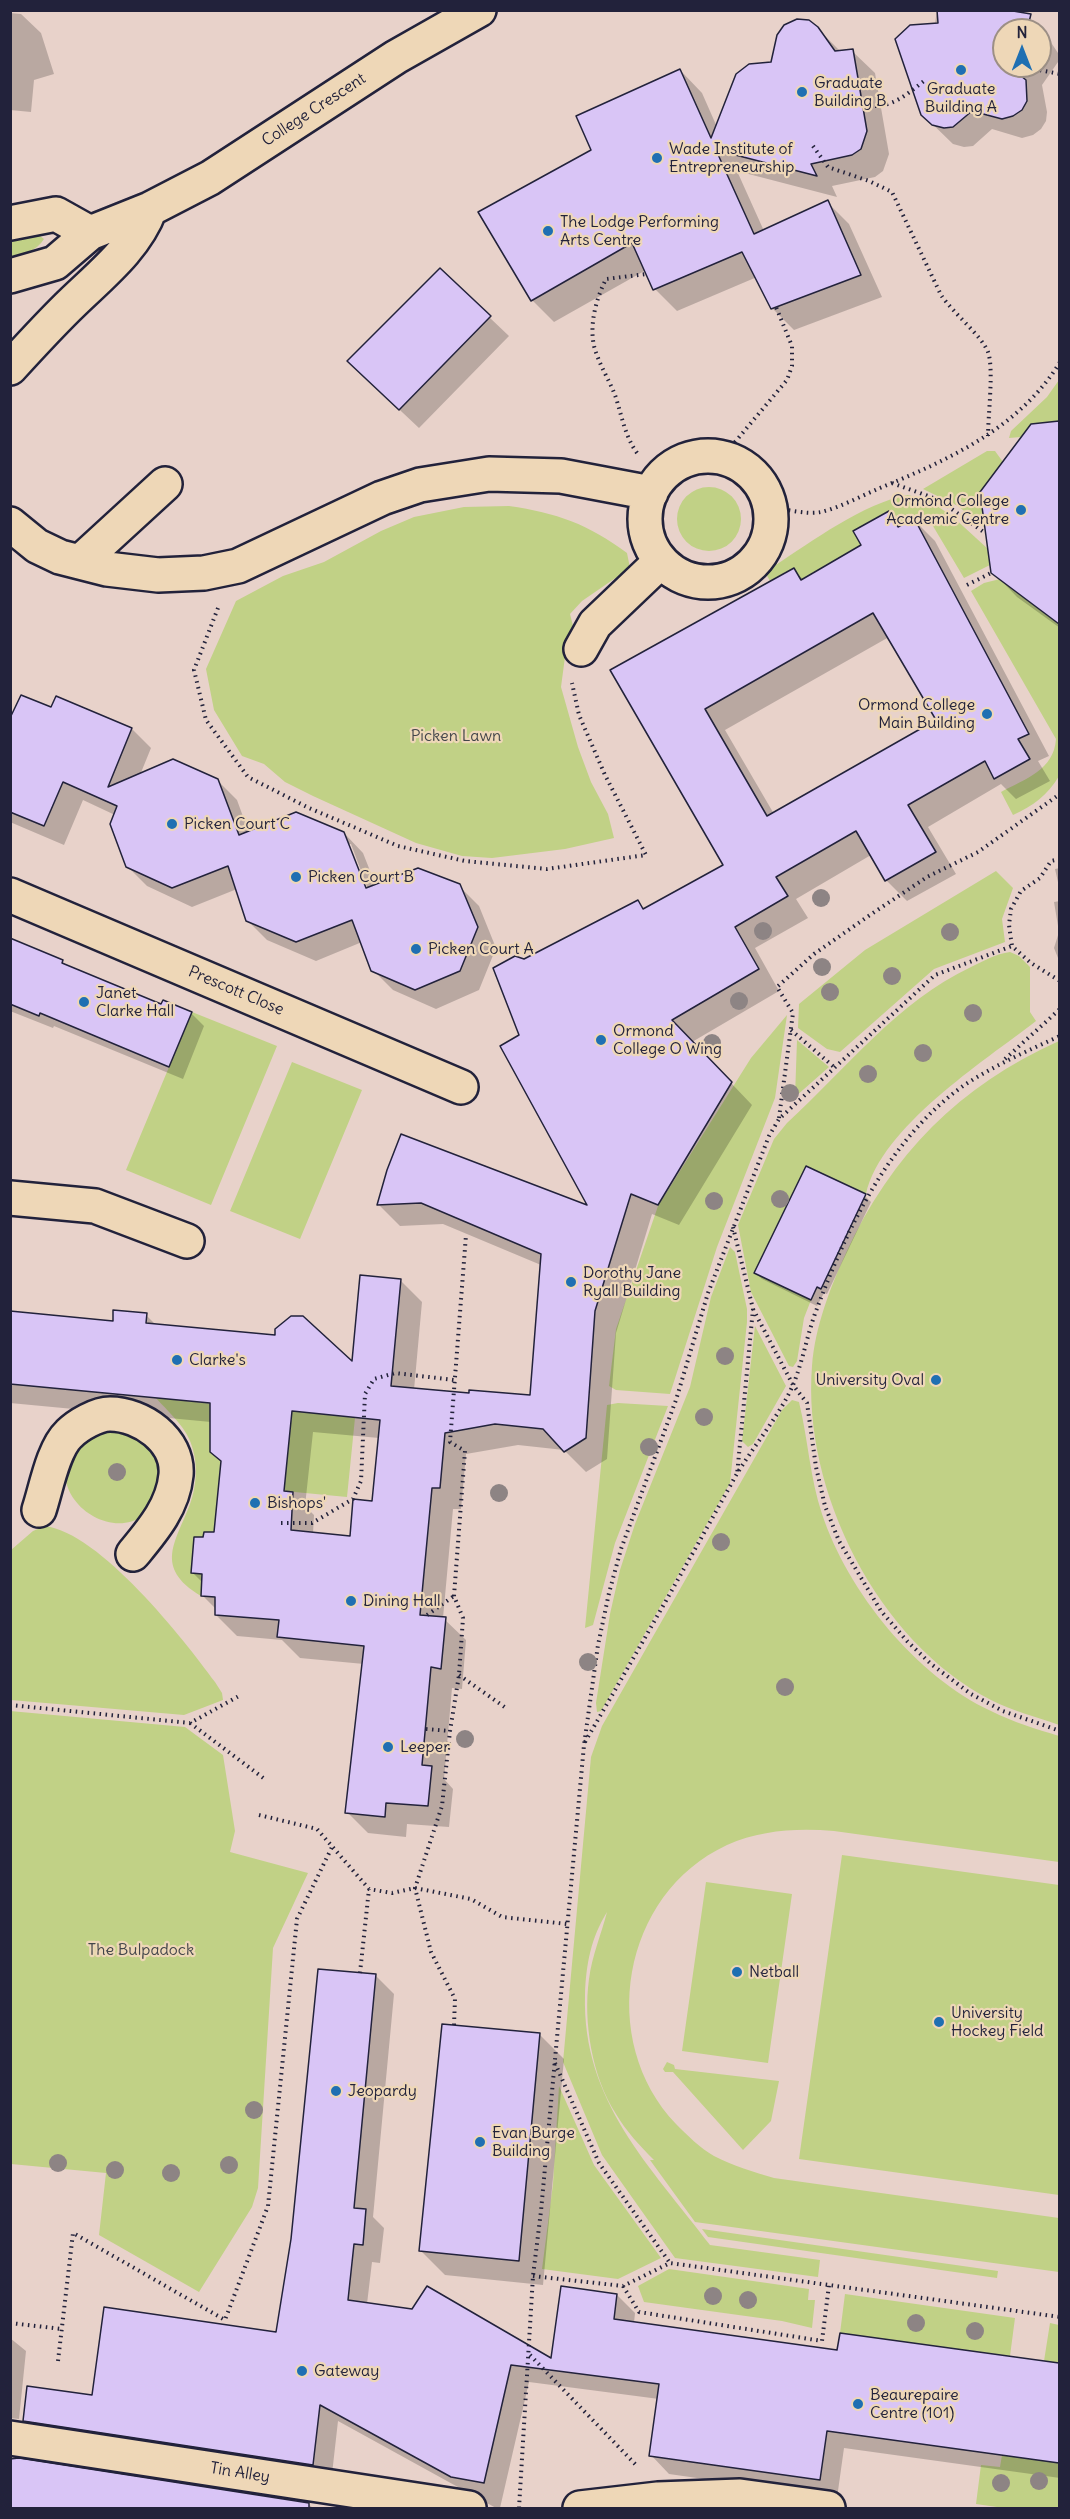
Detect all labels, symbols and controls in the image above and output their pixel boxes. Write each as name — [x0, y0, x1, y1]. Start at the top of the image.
north arrow — [992, 18, 1052, 78]
text: N — [1016, 22, 1028, 42]
marker: Graduate Building A — [954, 63, 968, 77]
street label: College Crescent — [258, 69, 370, 151]
place label: Graduate Building B — [814, 73, 886, 111]
place label: Graduate Building A — [925, 79, 997, 117]
marker: Graduate Building B — [795, 85, 809, 99]
place label: Wade Institute of Entrepreneurship — [669, 139, 794, 177]
marker: Wade Institute of Entrepreneurship — [650, 151, 664, 165]
place label: The Lodge Performing Arts Centre — [560, 212, 719, 250]
marker: The Lodge Performing Arts Centre — [541, 224, 555, 238]
place label: Ormond College Academic Centre — [886, 491, 1009, 529]
marker: Ormond College Academic Centre — [1014, 503, 1028, 517]
place label: Ormond College Main Building — [858, 695, 975, 733]
marker: Ormond College Main Building — [980, 707, 994, 721]
park label: Picken Lawn — [411, 726, 501, 746]
place label: Picken Court C — [184, 814, 290, 834]
marker: Picken Court C — [165, 817, 179, 831]
place label: Picken Court B — [308, 867, 414, 887]
marker: Picken Court B — [289, 870, 303, 884]
place label: Picken Court A — [428, 939, 534, 959]
marker: Picken Court A — [409, 942, 423, 956]
street label: Prescott Close — [185, 962, 287, 1020]
place label: Janet Clarke Hall — [96, 983, 174, 1021]
marker: Janet Clarke Hall — [77, 995, 91, 1009]
place label: Ormond College O Wing — [613, 1021, 722, 1059]
marker: Ormond College O Wing — [594, 1033, 608, 1047]
place label: Dorothy Jane Ryall Building — [583, 1263, 681, 1301]
marker: Dorothy Jane Ryall Building — [564, 1275, 578, 1289]
place label: Clarke's — [189, 1350, 246, 1370]
marker: Clarke's — [170, 1353, 184, 1367]
place label: University Oval — [816, 1370, 924, 1390]
marker: University Oval — [929, 1373, 943, 1387]
place label: Bishops' — [267, 1493, 326, 1513]
marker: Bishops' — [248, 1496, 262, 1510]
place label: Dining Hall — [363, 1591, 441, 1611]
marker: Dining Hall — [344, 1594, 358, 1608]
place label: Leeper — [400, 1737, 450, 1757]
marker: Leeper — [381, 1740, 395, 1754]
park label: The Bulpadock — [88, 1940, 194, 1960]
place label: Netball — [749, 1962, 799, 1982]
marker: Netball — [730, 1965, 744, 1979]
place label: University Hockey Field — [951, 2003, 1043, 2041]
marker: University Hockey Field — [932, 2015, 946, 2029]
place label: Jeopardy — [348, 2081, 417, 2101]
marker: Jeopardy — [329, 2084, 343, 2098]
place label: Evan Burge Building — [492, 2123, 575, 2161]
marker: Evan Burge Building — [473, 2135, 487, 2149]
place label: Gateway — [314, 2361, 379, 2381]
marker: Gateway — [295, 2364, 309, 2378]
place label: Beaurepaire Centre (101) — [870, 2385, 959, 2423]
marker: Beaurepaire Centre (101) — [851, 2397, 865, 2411]
street label: Tin Alley — [209, 2459, 271, 2487]

